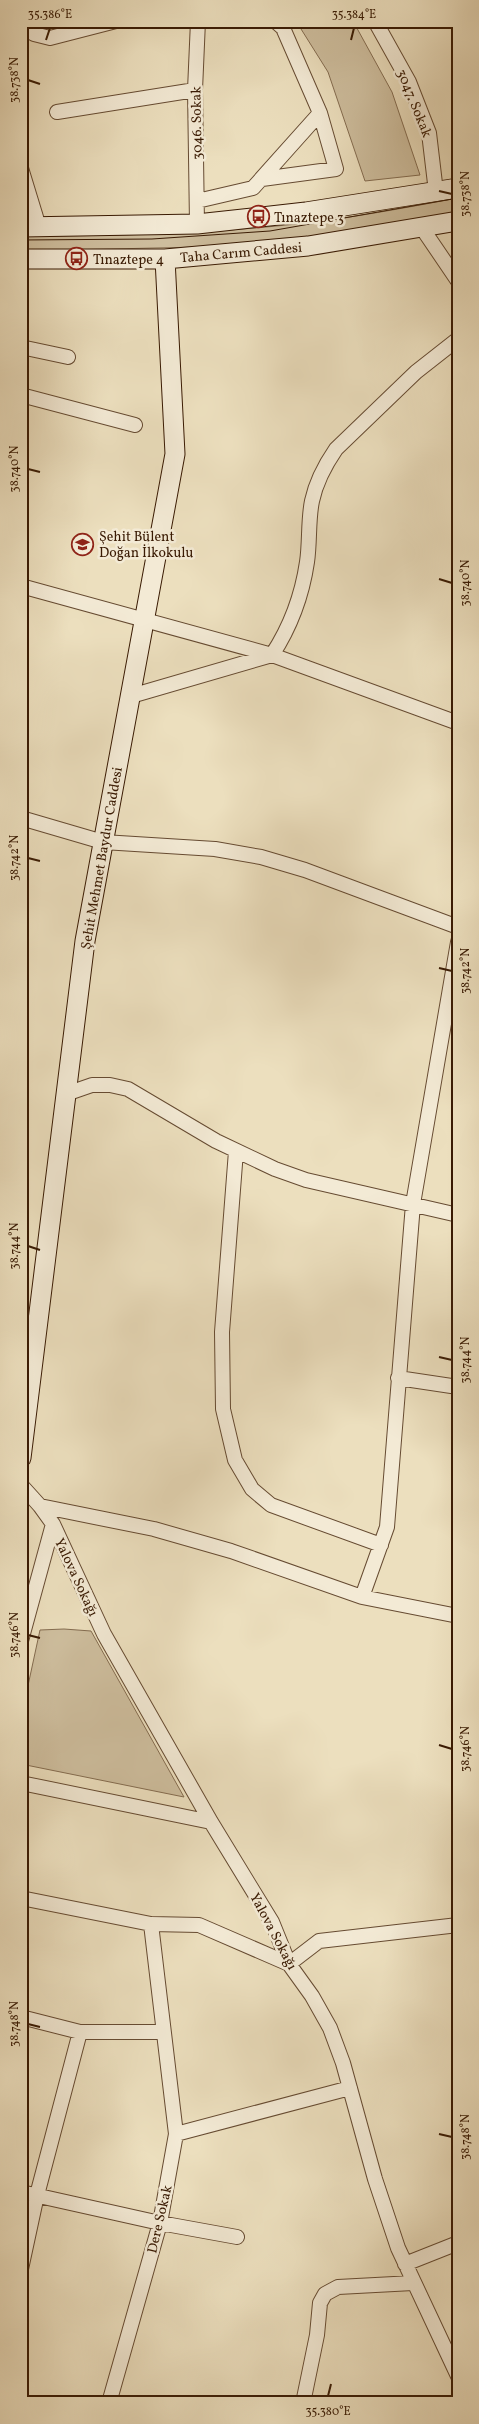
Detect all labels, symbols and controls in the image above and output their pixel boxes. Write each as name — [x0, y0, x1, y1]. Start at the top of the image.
text: 35.386°E — [28, 7, 72, 23]
text: 35.384°E — [332, 7, 376, 23]
text: 38.738°N — [7, 57, 23, 103]
street label: 3047. Sokak — [391, 67, 436, 141]
street label: 3046. Sokak — [187, 86, 208, 160]
text: 38.738°N — [458, 171, 474, 217]
bus stop icon: Tınaztepe 3 — [246, 205, 270, 229]
place label: Tınaztepe 3 — [274, 209, 344, 228]
street label: Taha Carım Caddesi — [179, 239, 303, 268]
bus stop icon: Tınaztepe 4 — [65, 247, 89, 271]
place label: Tınaztepe 4 — [93, 251, 164, 270]
text: 38.740°N — [7, 446, 23, 492]
place label: Şehit Bülent Doğan İlkokulu — [99, 528, 194, 563]
school or university icon: Şehit Bülent Doğan İlkokulu — [71, 532, 95, 556]
text: 38.740°N — [458, 560, 474, 606]
street label: Şehit Mehmet Baydur Caddesi — [77, 766, 128, 951]
text: 38.742°N — [7, 835, 23, 881]
text: 38.742°N — [458, 948, 474, 994]
text: 38.744°N — [7, 1222, 23, 1269]
text: 38.744°N — [458, 1336, 474, 1383]
street label: Yalova Sokağı — [49, 1535, 102, 1620]
text: 38.746°N — [7, 1612, 23, 1658]
text: 38.746°N — [458, 1726, 474, 1772]
street label: Yalova Sokağı — [244, 1890, 301, 1973]
text: 38.748°N — [7, 2001, 23, 2047]
text: 38.748°N — [458, 2114, 474, 2160]
street label: Dere Sokak — [143, 2183, 178, 2255]
text: 35.380°E — [305, 2404, 351, 2420]

